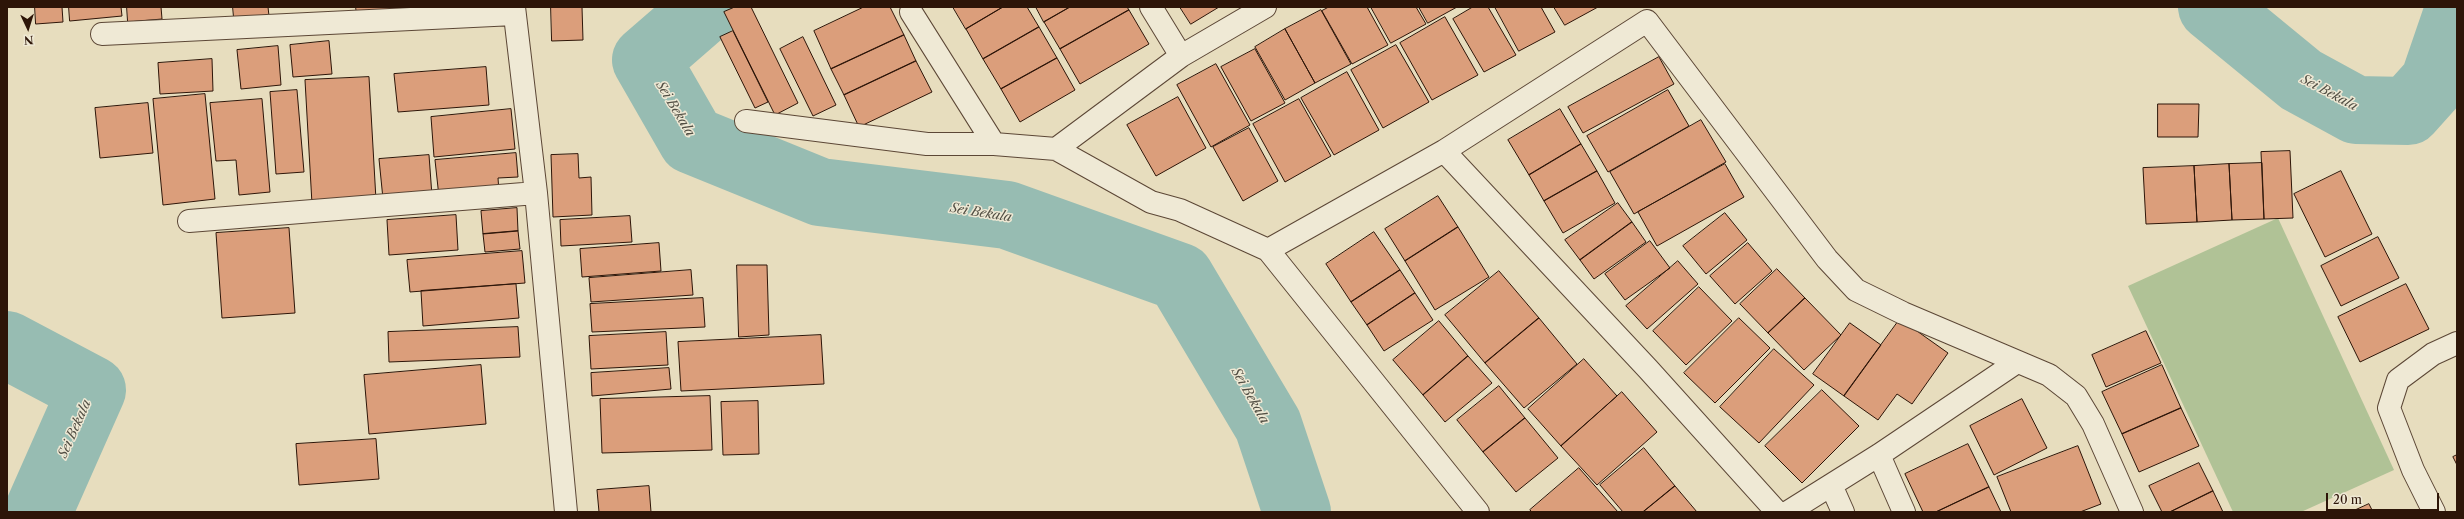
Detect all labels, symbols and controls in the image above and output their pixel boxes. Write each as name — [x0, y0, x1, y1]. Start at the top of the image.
north arrow — [8, 8, 48, 48]
text: N — [24, 33, 34, 47]
water label: Sei Bekala — [2298, 72, 2360, 114]
water label: Sei Bekala — [652, 78, 698, 140]
water label: Sei Bekala — [949, 200, 1013, 226]
water label: Sei Bekala — [1228, 365, 1272, 427]
water label: Sei Bekala — [55, 398, 95, 460]
scale bar — [2328, 485, 2441, 511]
text: 20 m — [2333, 492, 2362, 507]

